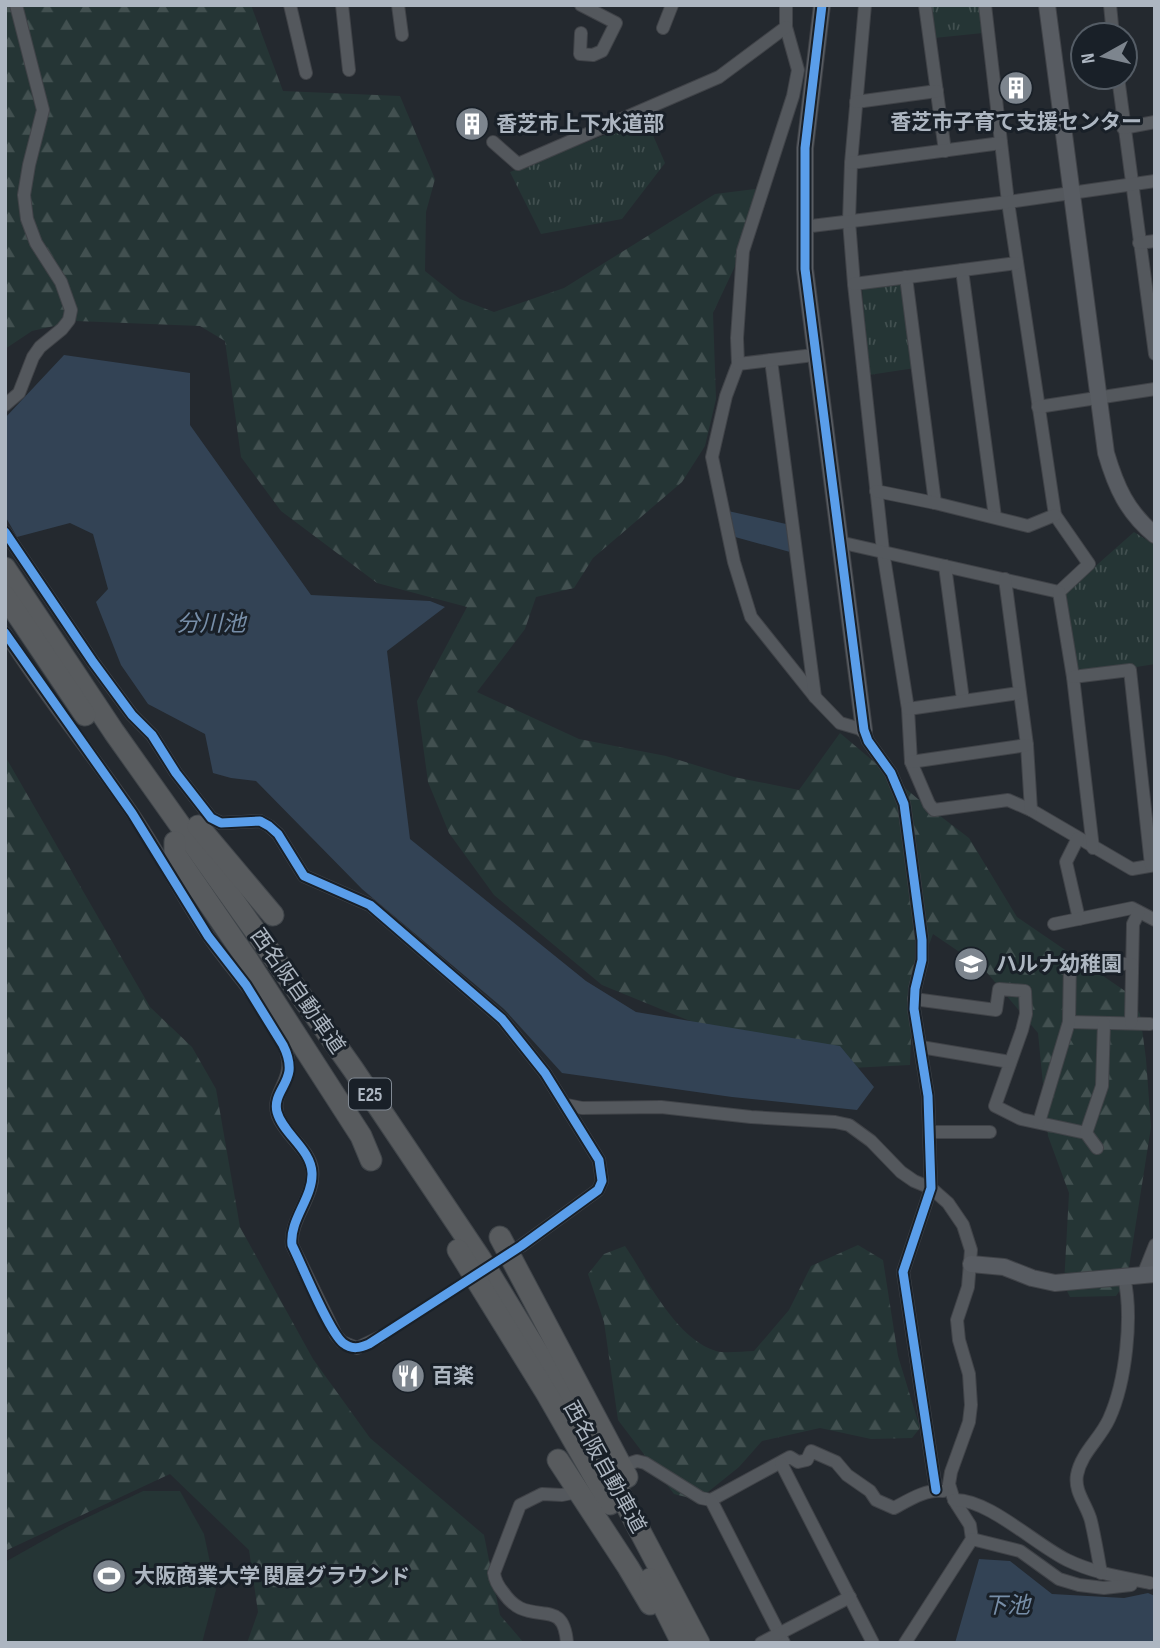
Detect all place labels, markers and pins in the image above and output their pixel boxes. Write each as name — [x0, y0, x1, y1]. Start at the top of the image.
building icon: 香芝市子育て支援センター — [997, 69, 1035, 107]
building icon: 香芝市上下水道部 — [453, 105, 491, 143]
place label: 香芝市子育て支援センター — [890, 110, 1142, 135]
place label: 香芝市上下水道部 — [496, 112, 664, 137]
school or university icon: ハルナ幼稚園 — [952, 945, 990, 983]
place label: ハルナ幼稚園 — [996, 952, 1122, 977]
restaurant icon: 百楽 — [389, 1357, 427, 1395]
place label: 百楽 — [432, 1364, 474, 1389]
sports icon: 大阪商業大学 関屋グラウンド — [90, 1557, 128, 1595]
place label: 大阪商業大学 関屋グラウンド — [134, 1564, 410, 1589]

